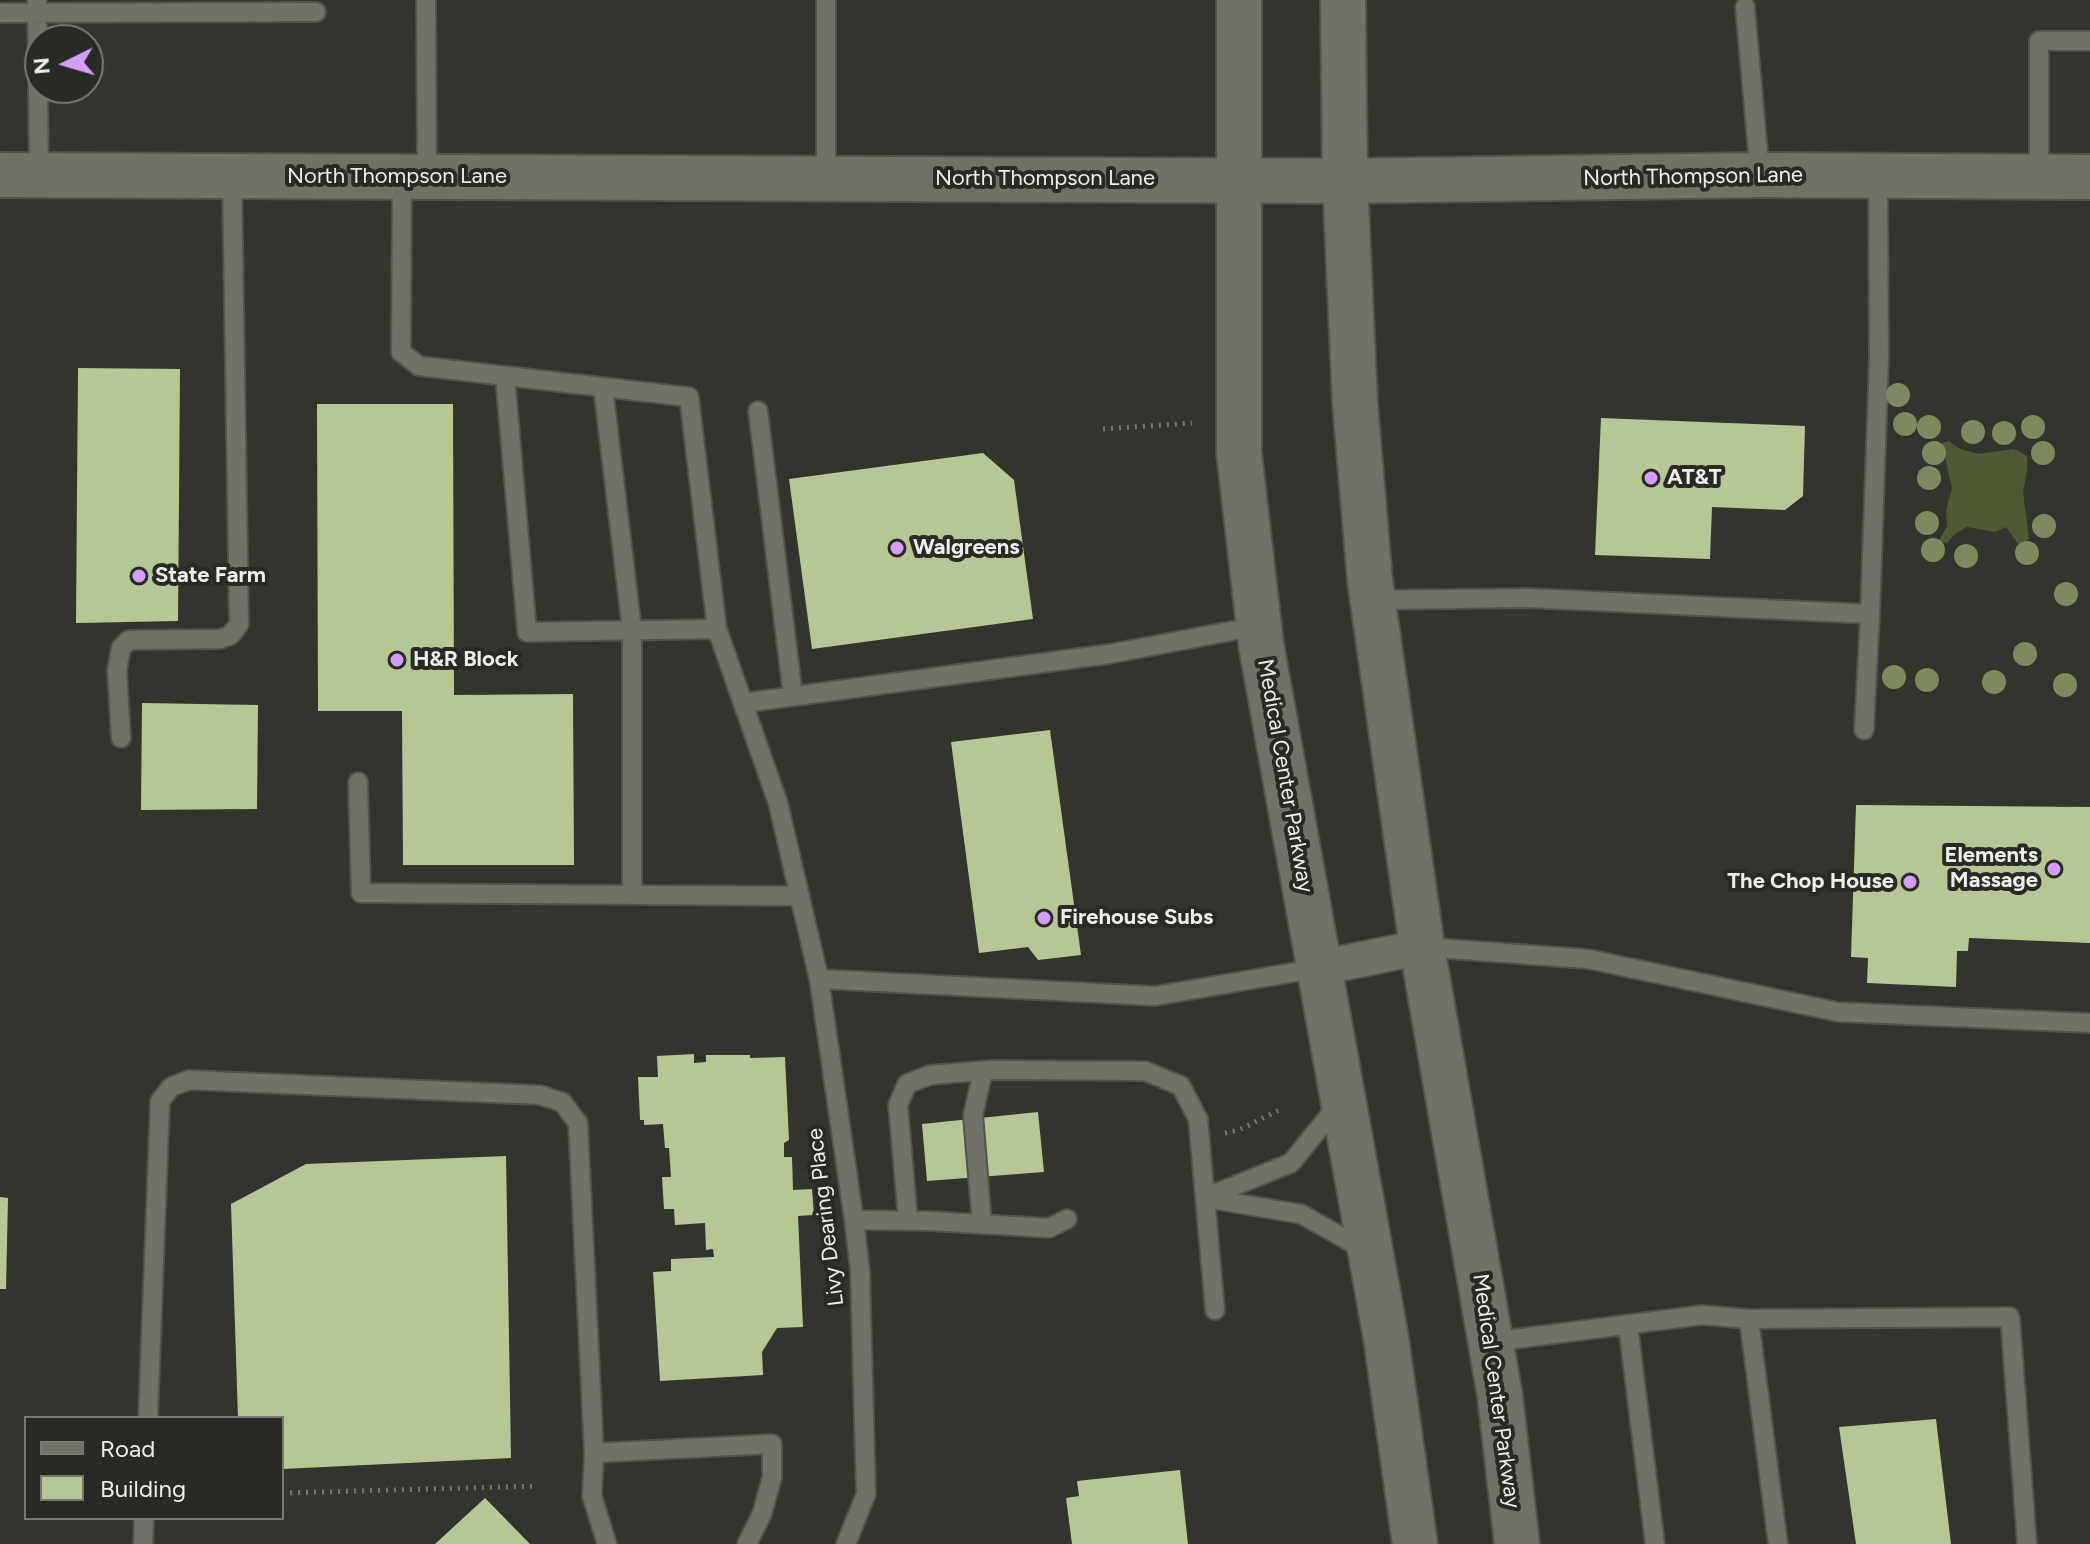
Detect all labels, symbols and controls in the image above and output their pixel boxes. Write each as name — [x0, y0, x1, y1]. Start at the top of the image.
north arrow — [24, 24, 104, 104]
text: N — [27, 56, 56, 76]
street label: North Thompson Lane — [1583, 162, 1803, 192]
street label: North Thompson Lane — [287, 164, 507, 190]
street label: North Thompson Lane — [935, 166, 1155, 192]
place label: AT&T — [1667, 465, 1722, 491]
marker: AT&T — [1642, 469, 1660, 487]
place label: Walgreens — [913, 535, 1020, 561]
marker: Walgreens — [888, 539, 906, 557]
place label: State Farm — [155, 563, 266, 589]
marker: State Farm — [130, 567, 148, 585]
place label: H&R Block — [413, 647, 519, 673]
marker: H&R Block — [388, 651, 406, 669]
street label: Medical Center Parkway — [1251, 657, 1319, 895]
place label: Elements Massage — [1944, 843, 2038, 894]
marker: Elements Massage — [2045, 860, 2063, 878]
place label: The Chop House — [1727, 869, 1894, 895]
marker: The Chop House — [1901, 873, 1919, 891]
place label: Firehouse Subs — [1060, 905, 1213, 931]
marker: Firehouse Subs — [1035, 909, 1053, 927]
street label: Livy Dearing Place — [802, 1126, 850, 1308]
street label: Medical Center Parkway — [1466, 1272, 1526, 1510]
legend — [24, 1416, 284, 1520]
text: Road — [100, 1434, 155, 1463]
text: Building — [100, 1474, 186, 1503]

